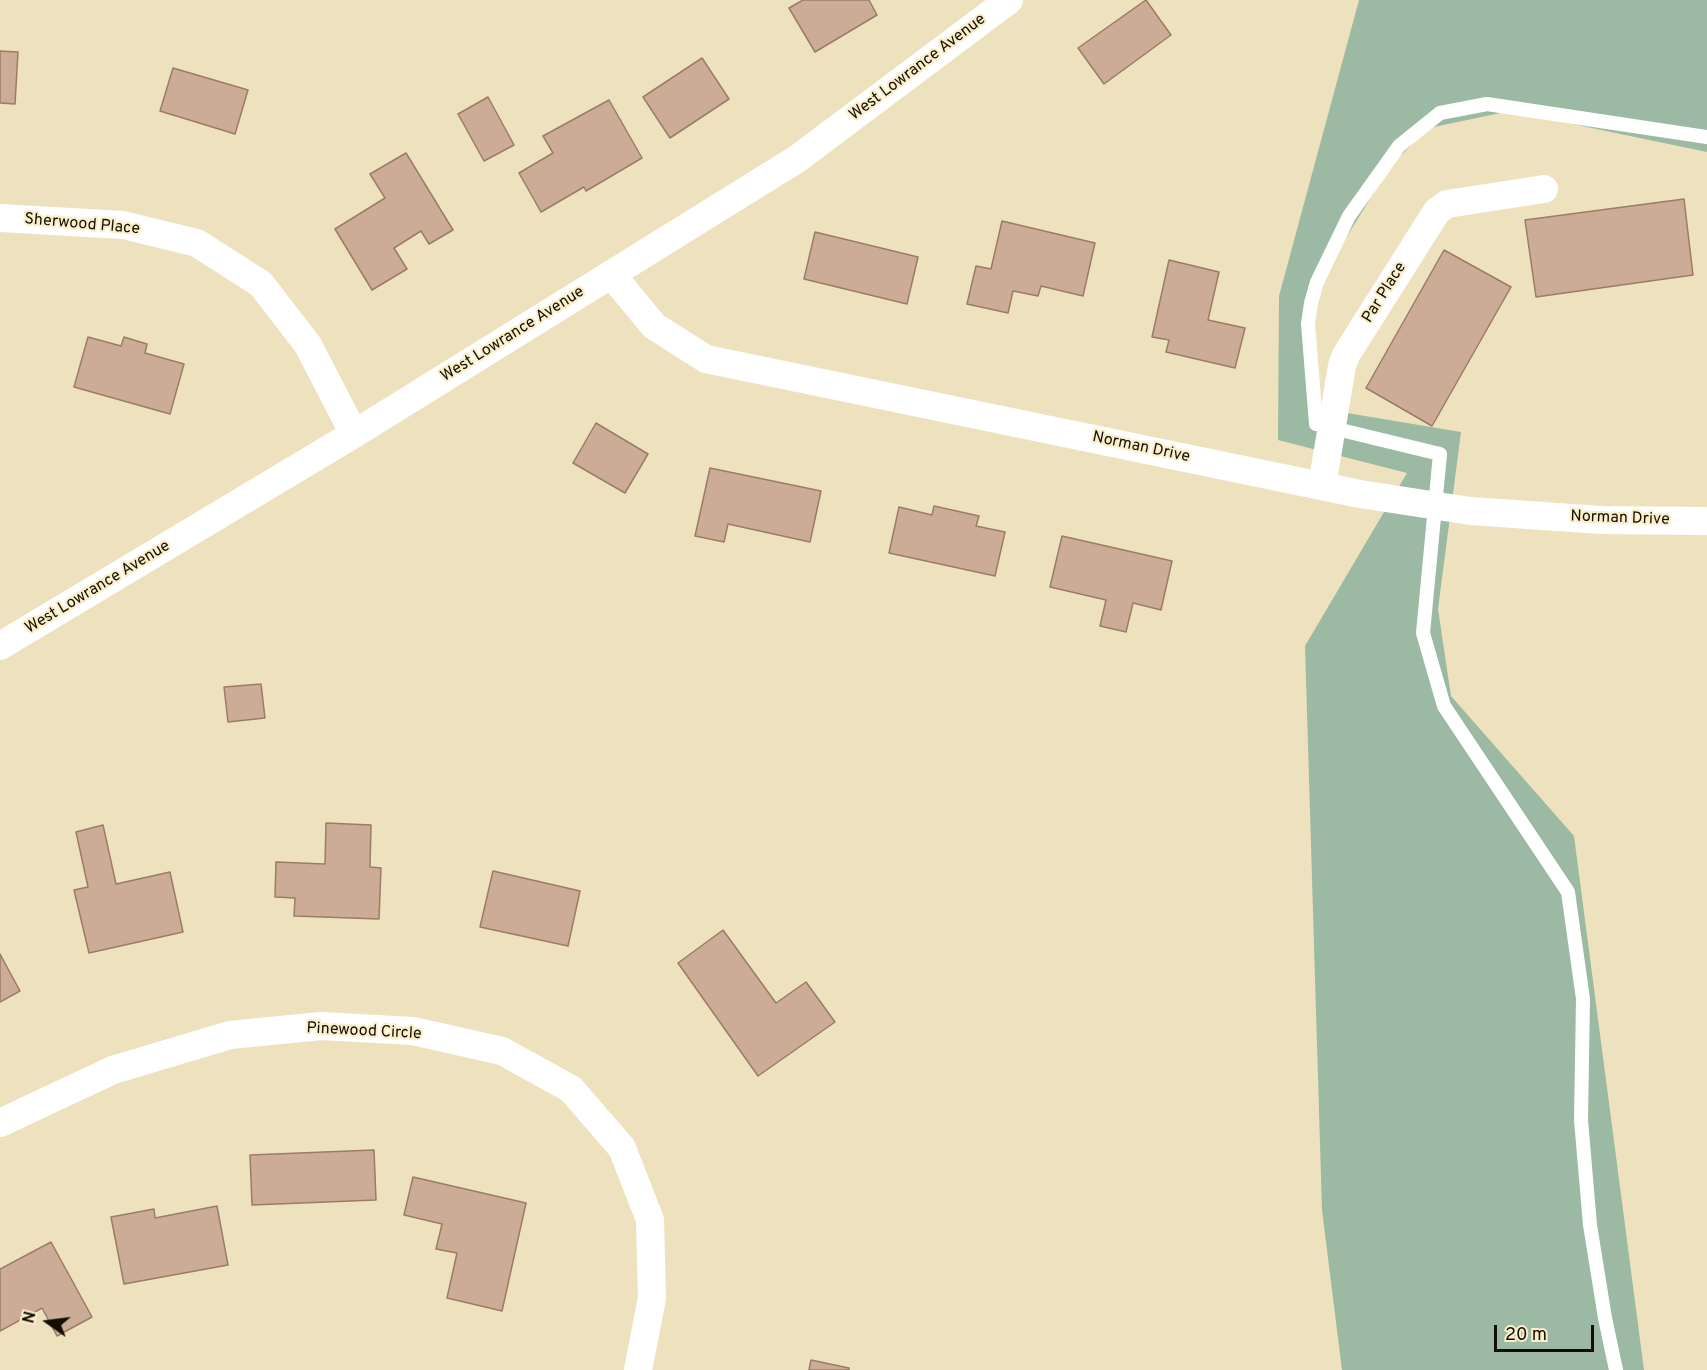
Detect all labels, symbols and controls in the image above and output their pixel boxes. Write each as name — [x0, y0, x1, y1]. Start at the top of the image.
street label: West Lowrance Avenue — [846, 10, 990, 126]
street label: Sherwood Place — [23, 210, 141, 240]
street label: Par Place — [1359, 259, 1411, 327]
street label: West Lowrance Avenue — [438, 283, 588, 387]
street label: Norman Drive — [1090, 428, 1192, 468]
street label: Norman Drive — [1570, 508, 1670, 530]
street label: West Lowrance Avenue — [22, 537, 174, 639]
street label: Pinewood Circle — [306, 1019, 422, 1045]
north arrow — [18, 1292, 78, 1352]
text: N — [19, 1310, 42, 1326]
scale bar — [1497, 1313, 1598, 1351]
text: 20 m — [1505, 1324, 1547, 1347]

